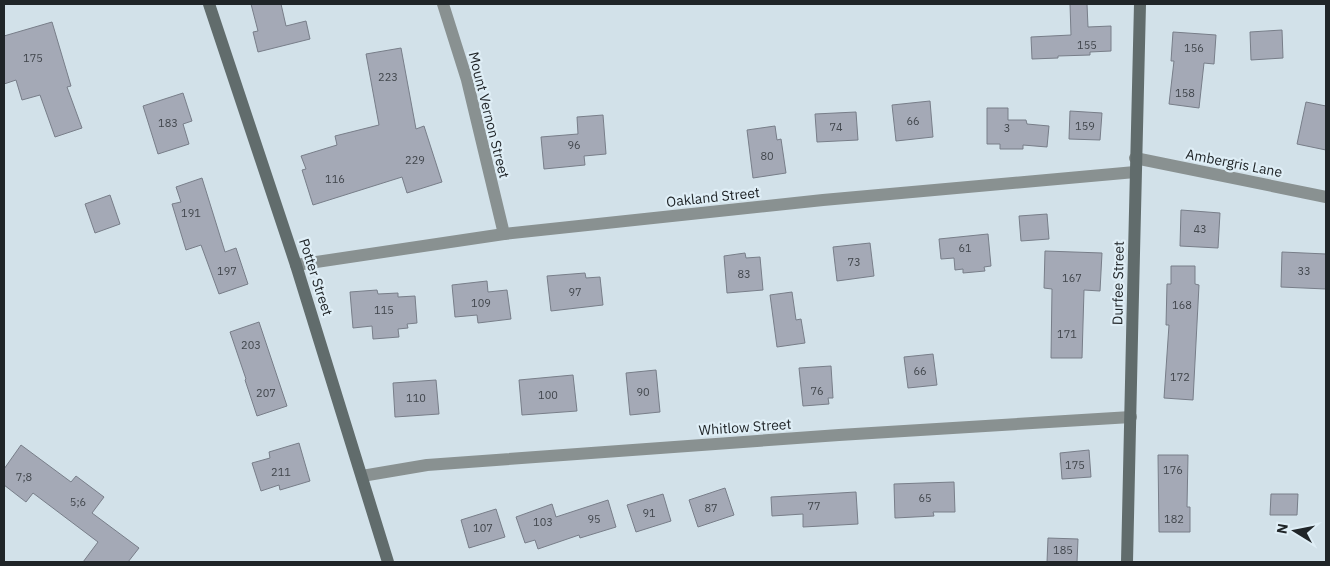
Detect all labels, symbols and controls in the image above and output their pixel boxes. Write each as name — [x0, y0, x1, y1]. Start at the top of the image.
house number: 155 — [1077, 38, 1097, 52]
house number: 156 — [1184, 41, 1204, 55]
street label: Mount Vernon Street — [465, 50, 513, 180]
house number: 175 — [23, 51, 43, 65]
house number: 223 — [378, 70, 398, 84]
house number: 158 — [1175, 86, 1195, 100]
house number: 66 — [906, 114, 920, 128]
house number: 183 — [158, 116, 178, 130]
house number: 159 — [1075, 119, 1095, 133]
house number: 74 — [829, 120, 843, 134]
house number: 3 — [1004, 121, 1010, 135]
house number: 96 — [567, 138, 581, 152]
street label: Ambergris Lane — [1184, 145, 1284, 181]
house number: 80 — [760, 149, 774, 163]
house number: 229 — [405, 153, 425, 167]
house number: 116 — [325, 172, 345, 186]
street label: Oakland Street — [665, 183, 761, 211]
house number: 191 — [181, 206, 201, 220]
house number: 43 — [1193, 222, 1207, 236]
street label: Potter Street — [295, 236, 337, 318]
house number: 61 — [958, 241, 972, 255]
street label: Durfee Street — [1108, 241, 1128, 325]
house number: 73 — [847, 255, 861, 269]
house number: 197 — [217, 264, 237, 278]
house number: 33 — [1297, 264, 1311, 278]
house number: 83 — [737, 267, 751, 281]
house number: 167 — [1062, 271, 1082, 285]
house number: 97 — [568, 285, 582, 299]
house number: 109 — [471, 296, 491, 310]
house number: 168 — [1172, 298, 1192, 312]
house number: 115 — [374, 303, 394, 317]
house number: 171 — [1057, 327, 1077, 341]
house number: 203 — [241, 338, 261, 352]
house number: 66 — [913, 364, 927, 378]
house number: 172 — [1170, 370, 1190, 384]
house number: 76 — [810, 384, 824, 398]
house number: 90 — [636, 385, 650, 399]
house number: 207 — [256, 386, 276, 400]
house number: 100 — [538, 388, 558, 402]
house number: 110 — [406, 391, 426, 405]
street label: Whitlow Street — [698, 415, 792, 439]
house number: 175 — [1065, 458, 1085, 472]
house number: 176 — [1163, 463, 1183, 477]
house number: 211 — [271, 465, 291, 479]
house number: 7;8 — [16, 470, 32, 484]
house number: 65 — [918, 491, 932, 505]
house number: 5;6 — [70, 495, 86, 509]
house number: 77 — [807, 499, 821, 513]
house number: 87 — [704, 501, 718, 515]
house number: 91 — [642, 506, 656, 520]
north arrow — [1270, 506, 1320, 556]
house number: 95 — [587, 512, 601, 526]
house number: 182 — [1164, 512, 1184, 526]
house number: 103 — [533, 515, 553, 529]
house number: 107 — [473, 521, 493, 535]
text: N — [1272, 522, 1292, 535]
house number: 185 — [1053, 543, 1073, 557]

